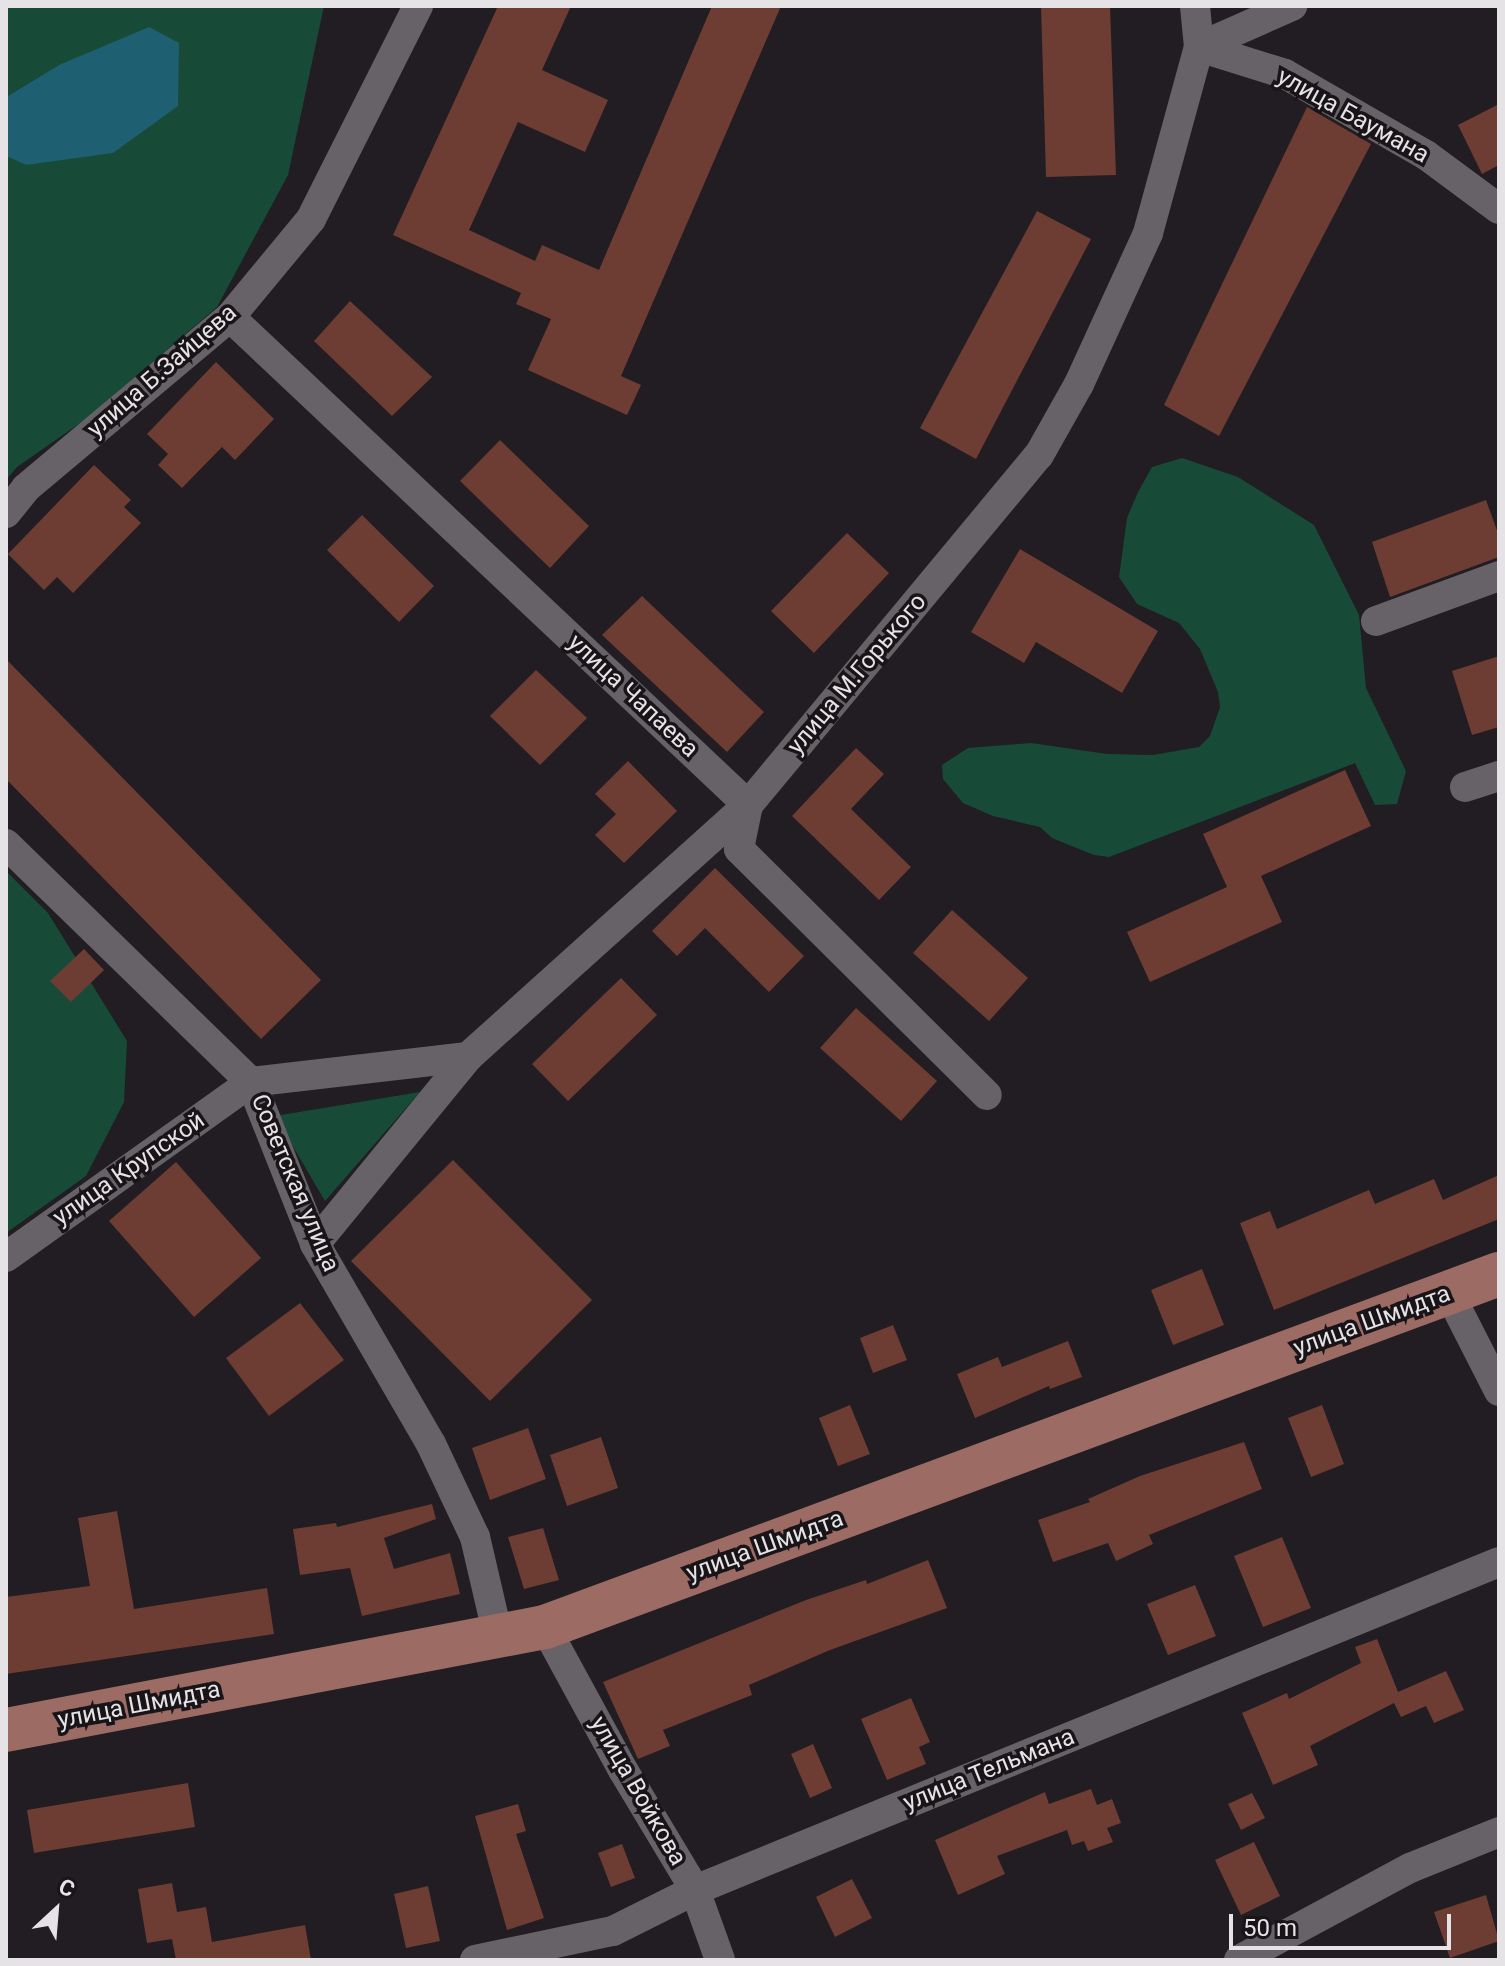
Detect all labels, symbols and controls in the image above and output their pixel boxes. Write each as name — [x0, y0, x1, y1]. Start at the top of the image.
street label: улица Баумана — [1272, 62, 1434, 170]
street label: улица Б.Зайцева — [82, 298, 242, 444]
street label: улица М.Горького — [782, 588, 932, 760]
street label: улица Чапаева — [562, 628, 704, 764]
street label: Советская улица — [245, 1090, 345, 1276]
street label: улица Крупской — [48, 1106, 210, 1232]
street label: улица Шмидта — [1290, 1279, 1454, 1363]
street label: улица Шмидта — [683, 1504, 847, 1588]
street label: улица Шмидта — [55, 1675, 223, 1735]
street label: улица Войкова — [584, 1711, 692, 1871]
street label: улица Тельмана — [899, 1722, 1079, 1818]
north arrow — [16, 1870, 96, 1950]
text: С — [55, 1874, 79, 1902]
scale bar — [1233, 1898, 1455, 1948]
text: 50 m — [1243, 1914, 1297, 1942]

